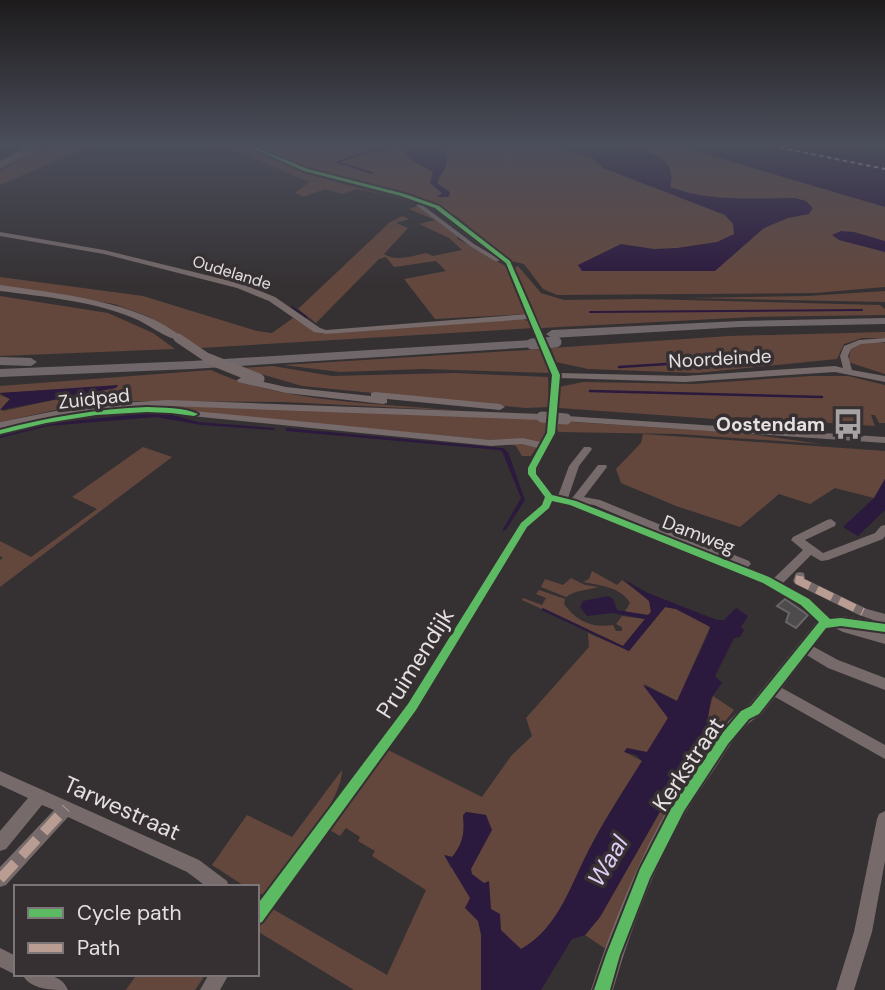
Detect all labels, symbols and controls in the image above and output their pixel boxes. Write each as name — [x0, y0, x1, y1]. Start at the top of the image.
street label: Oudelande — [190, 251, 274, 294]
street label: Noordeinde — [668, 343, 772, 374]
street label: Zuidpad — [57, 382, 131, 415]
bus stop icon: Oostendam — [831, 407, 865, 441]
place label: Oostendam — [716, 412, 825, 437]
street label: Damweg — [659, 509, 739, 560]
street label: Pruimendijk — [369, 602, 461, 724]
street label: Kerkstraat — [646, 711, 730, 817]
street label: Tarwestraat — [59, 769, 185, 847]
water label: Waal — [580, 829, 635, 892]
legend — [14, 885, 259, 976]
text: Cycle path — [77, 899, 182, 927]
text: Path — [77, 934, 120, 962]

